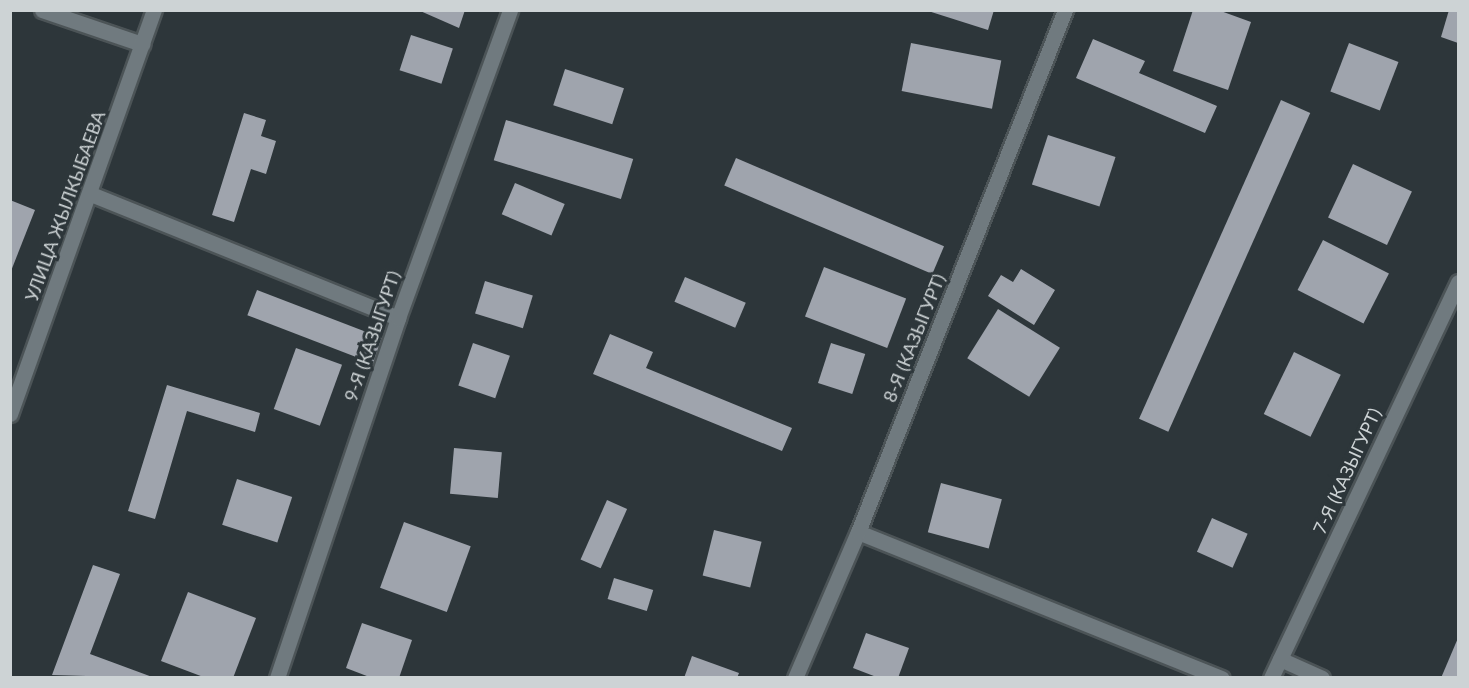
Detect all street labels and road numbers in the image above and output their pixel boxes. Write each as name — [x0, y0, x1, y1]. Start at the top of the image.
street label: УЛИЦА ЖЫЛКЫБАЕВА — [20, 108, 110, 304]
street label: 9-Я (КАЗЫГУРТ) — [340, 268, 404, 404]
street label: 8-Я (КАЗЫГУРТ) — [878, 271, 950, 405]
street label: 7-Я (КАЗЫГУРТ) — [1308, 405, 1386, 537]

